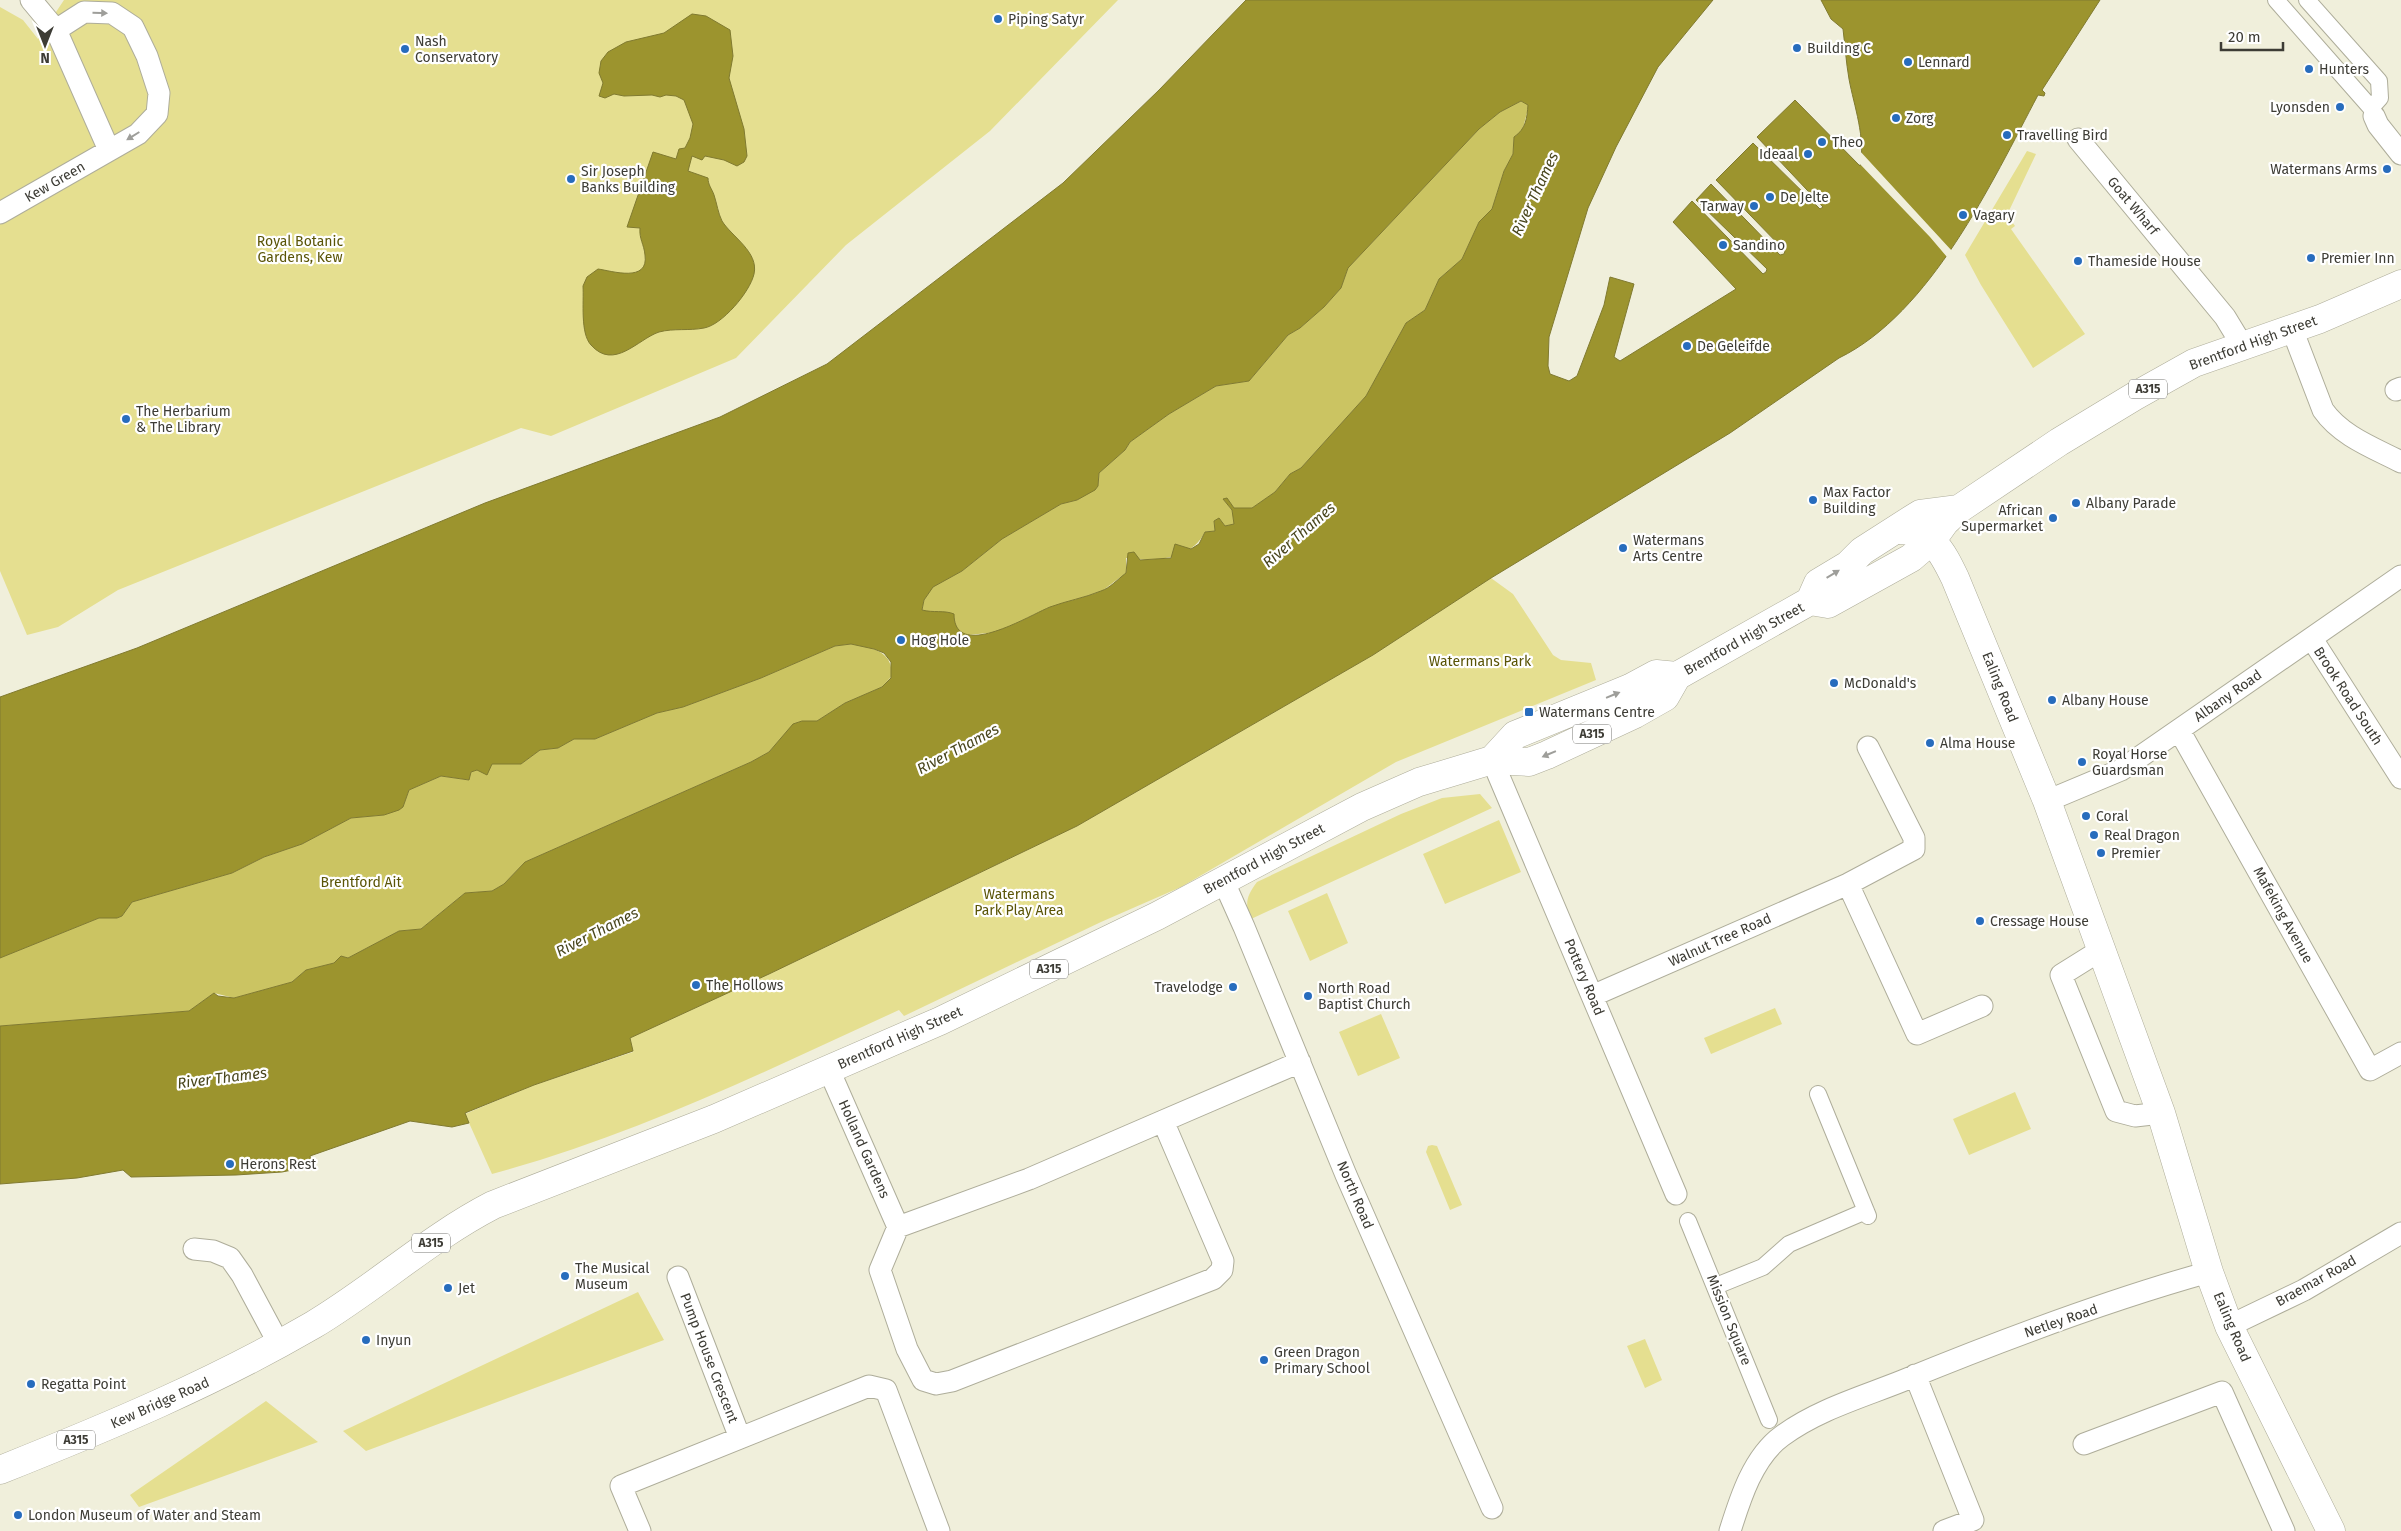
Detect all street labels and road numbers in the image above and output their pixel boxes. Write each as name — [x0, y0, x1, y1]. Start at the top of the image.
street label: Kew Green — [22, 158, 88, 206]
street label: Goat Wharf — [2104, 173, 2163, 240]
street label: Brentford High Street — [2187, 312, 2320, 374]
road number: A315 — [2129, 379, 2167, 398]
street label: Brentford High Street — [1681, 598, 1808, 679]
street label: Brook Road South — [2310, 644, 2386, 748]
street label: Ealing Road — [1978, 649, 2022, 725]
street label: Albany Road — [2191, 666, 2265, 726]
road number: A315 — [1573, 724, 1611, 744]
street label: Brentford High Street — [1200, 819, 1328, 898]
street label: Mafeking Avenue — [2250, 864, 2316, 966]
street label: Walnut Tree Road — [1666, 910, 1774, 970]
street label: Pottery Road — [1560, 936, 1608, 1018]
road number: A315 — [1030, 960, 1068, 979]
street label: Brentford High Street — [835, 1002, 966, 1073]
street label: Holland Gardens — [835, 1097, 893, 1201]
street label: North Road — [1333, 1158, 1377, 1232]
road number: A315 — [412, 1234, 450, 1252]
street label: Braemar Road — [2273, 1252, 2359, 1310]
street label: Mission Square — [1703, 1272, 1755, 1368]
street label: Ealing Road — [2210, 1289, 2254, 1365]
street label: Pump House Crescent — [676, 1291, 742, 1426]
street label: Netley Road — [2022, 1300, 2100, 1342]
street label: Kew Bridge Road — [108, 1374, 212, 1432]
road number: A315 — [57, 1430, 95, 1450]

